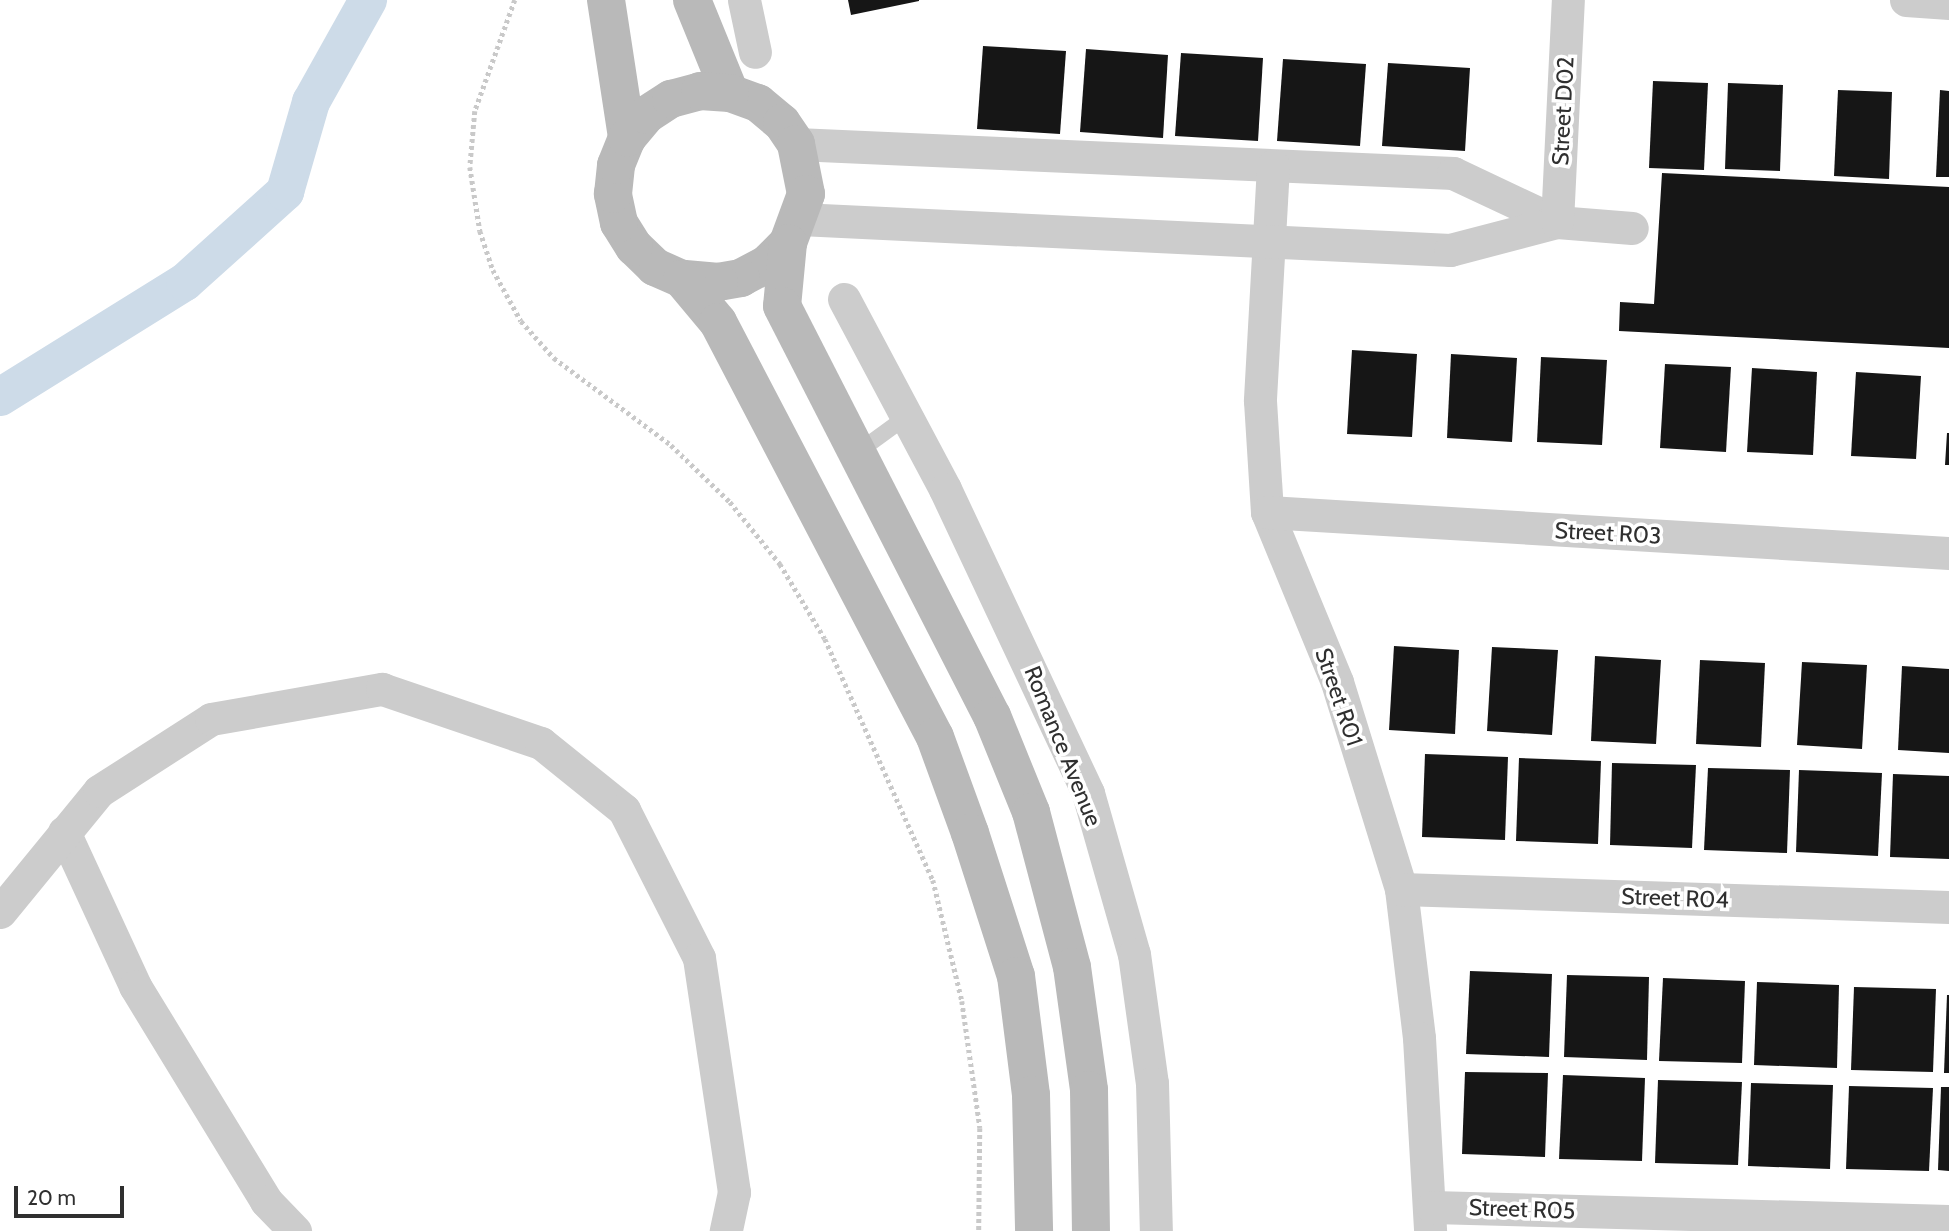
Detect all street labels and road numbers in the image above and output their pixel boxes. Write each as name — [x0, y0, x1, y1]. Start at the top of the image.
street label: Street D02 — [1546, 56, 1580, 166]
street label: Street R03 — [1554, 516, 1662, 550]
street label: Street R01 — [1309, 644, 1369, 750]
street label: Romance Avenue — [1018, 662, 1108, 830]
street label: Street R04 — [1621, 882, 1729, 914]
street label: Street R05 — [1468, 1193, 1576, 1225]

